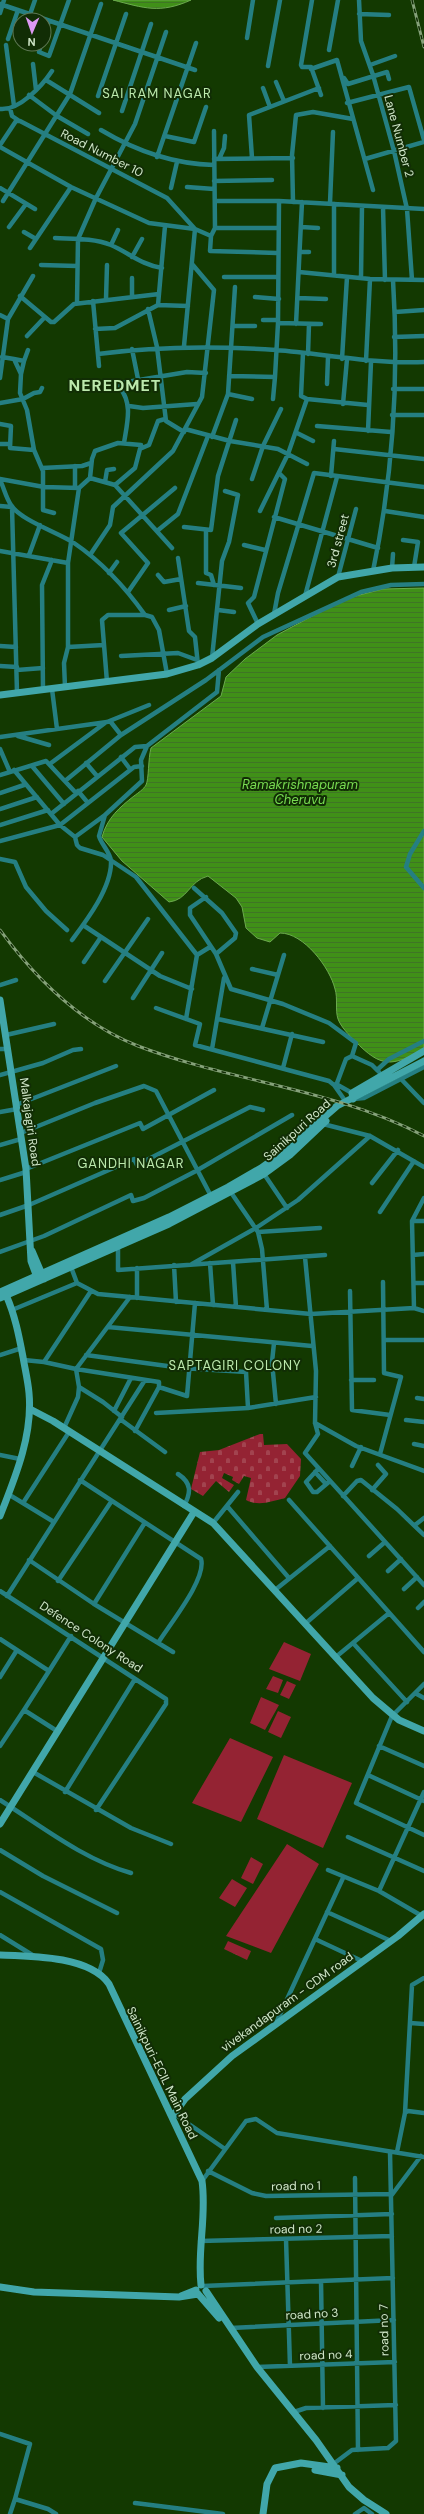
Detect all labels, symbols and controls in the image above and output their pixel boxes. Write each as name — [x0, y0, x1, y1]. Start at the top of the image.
north arrow — [12, 12, 52, 52]
text: N — [27, 35, 36, 49]
district label: SAI RAM NAGAR — [102, 85, 212, 102]
street label: Lane Number 2 — [380, 93, 418, 179]
street label: Road Number 10 — [58, 125, 146, 181]
district label: NEREDMET — [69, 375, 161, 396]
street label: 3rd street — [323, 512, 353, 570]
water label: Ramakrishnapuram Cheruvu — [242, 776, 358, 808]
street label: Malkajagiri Road — [16, 1077, 44, 1167]
street label: Sainikpuri Road — [260, 1096, 334, 1164]
district label: GANDHI NAGAR — [77, 1155, 185, 1172]
district label: SAPTAGIRI COLONY — [168, 1357, 302, 1374]
street label: Defence Colony Road — [37, 1598, 145, 1676]
street label: vivekandapuram - CDM road — [218, 1949, 356, 2055]
street label: Sainikpuri-ECIL Main Road — [123, 2004, 201, 2142]
street label: road no 1 — [271, 2178, 321, 2194]
street label: road no 2 — [270, 2221, 323, 2237]
street label: road no 7 — [376, 2304, 392, 2356]
street label: road no 3 — [285, 2305, 339, 2323]
street label: road no 4 — [299, 2346, 353, 2364]

